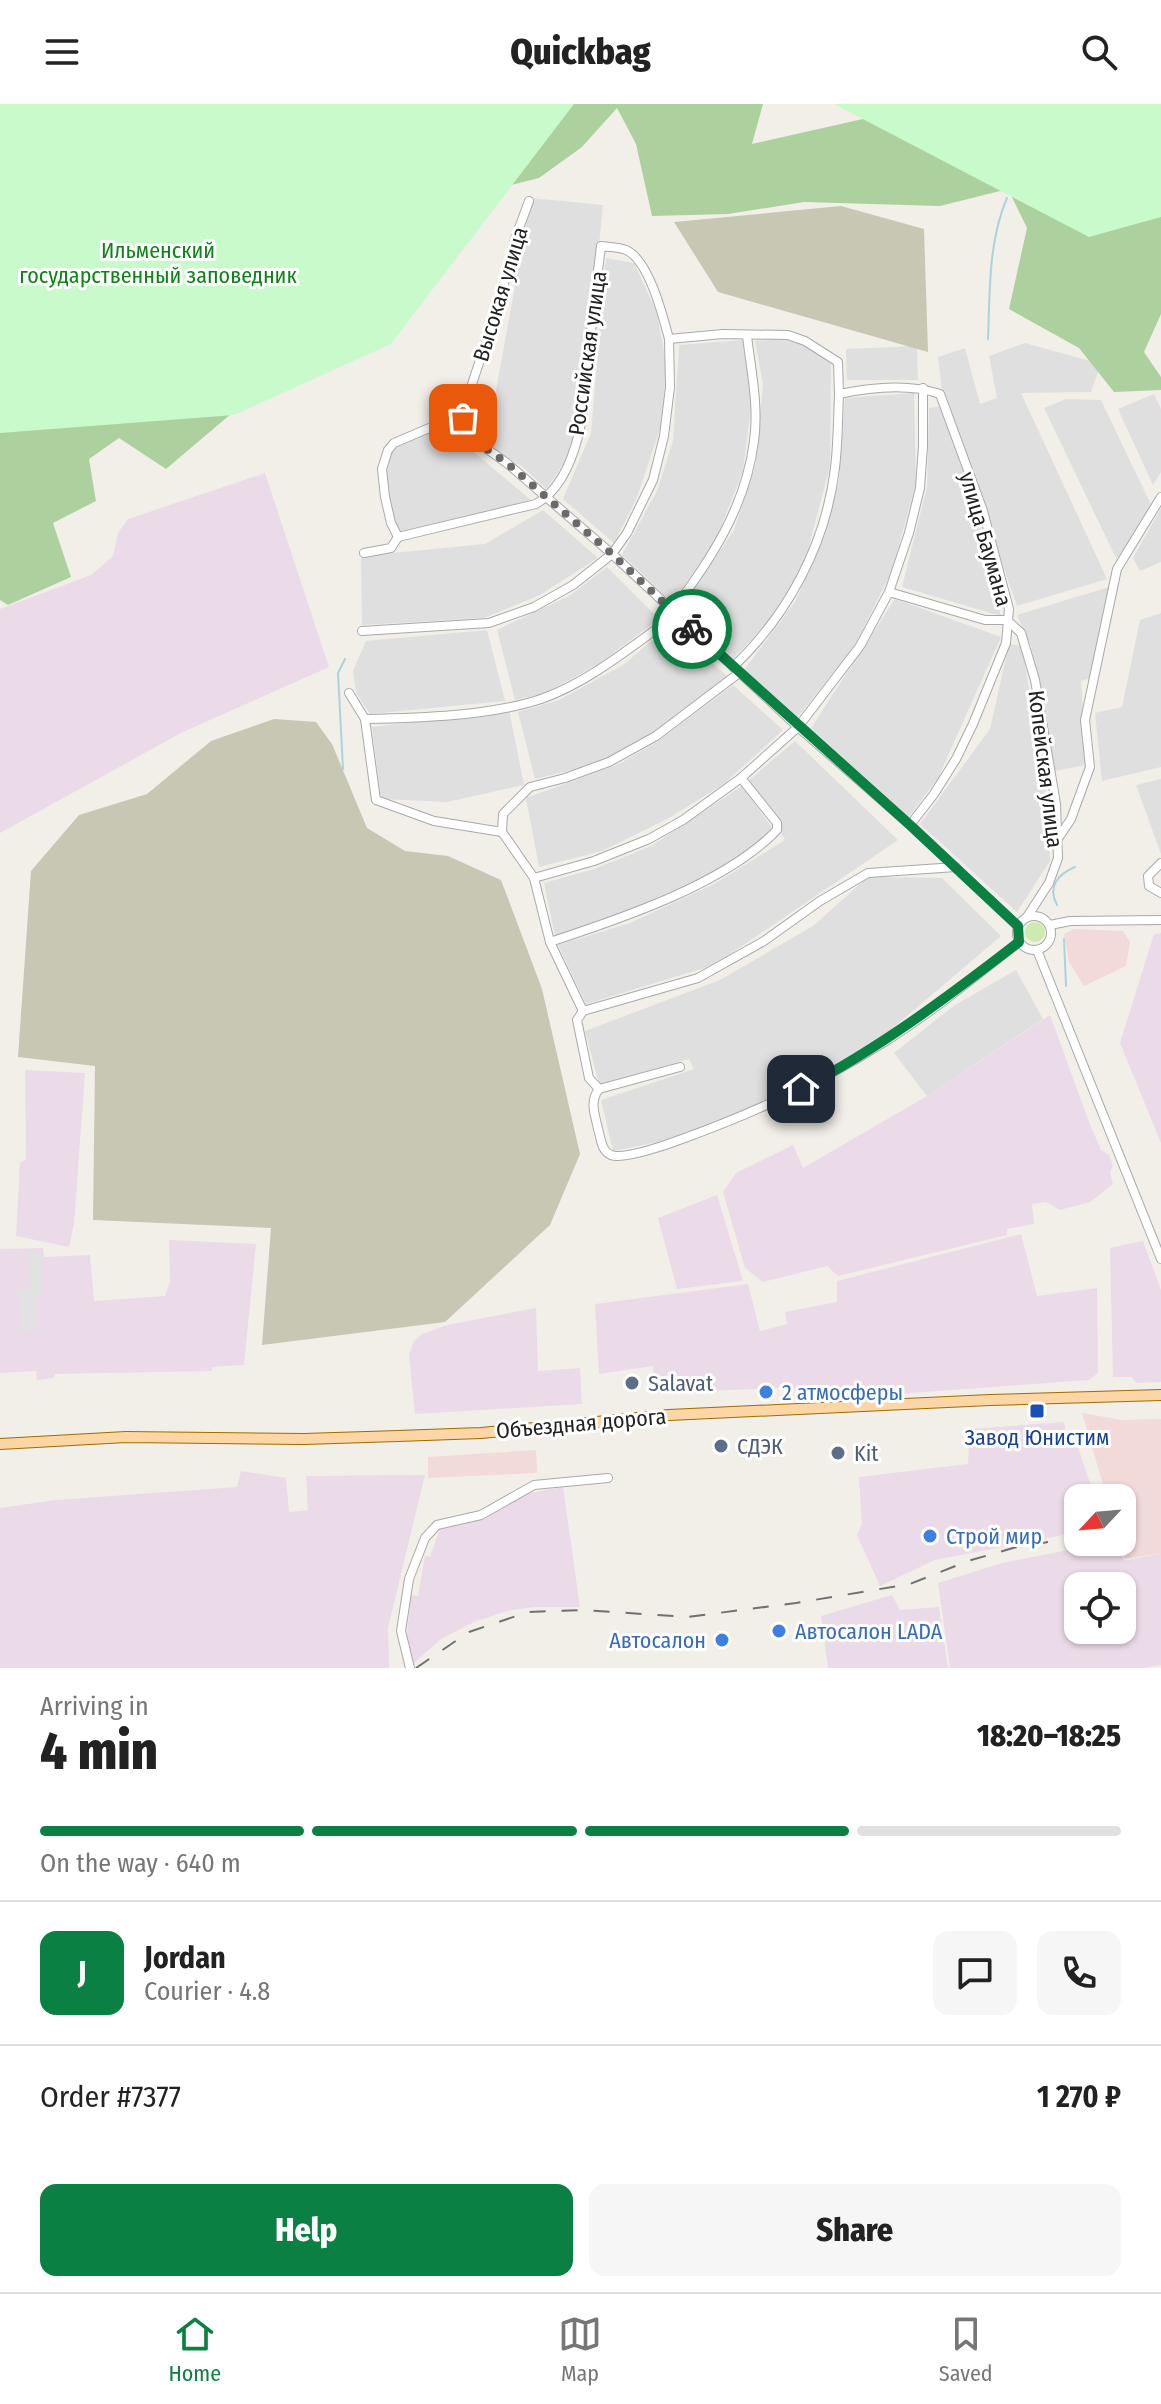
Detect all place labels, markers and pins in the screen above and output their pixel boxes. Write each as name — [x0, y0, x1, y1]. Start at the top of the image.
pin — [429, 384, 497, 452]
pin — [767, 1055, 835, 1123]
place label: Salavat — [648, 1370, 714, 1397]
marker: Salavat — [623, 1374, 641, 1392]
place label: 2 атмосферы — [782, 1379, 903, 1406]
marker: 2 атмосферы — [757, 1383, 775, 1401]
marker: Завод Юнистим — [1028, 1402, 1046, 1420]
place label: Завод Юнистим — [965, 1424, 1109, 1451]
place label: СДЭК — [737, 1433, 783, 1460]
marker: СДЭК — [712, 1437, 730, 1455]
place label: Kit — [854, 1440, 879, 1467]
marker: Kit — [829, 1444, 847, 1462]
place label: Строй мир — [946, 1523, 1042, 1550]
marker: Строй мир — [921, 1527, 939, 1545]
place label: Автосалон LADA — [795, 1618, 943, 1645]
marker: Автосалон LADA — [770, 1622, 788, 1640]
place label: Автосалон — [609, 1627, 706, 1654]
marker: Автосалон — [713, 1631, 731, 1649]

